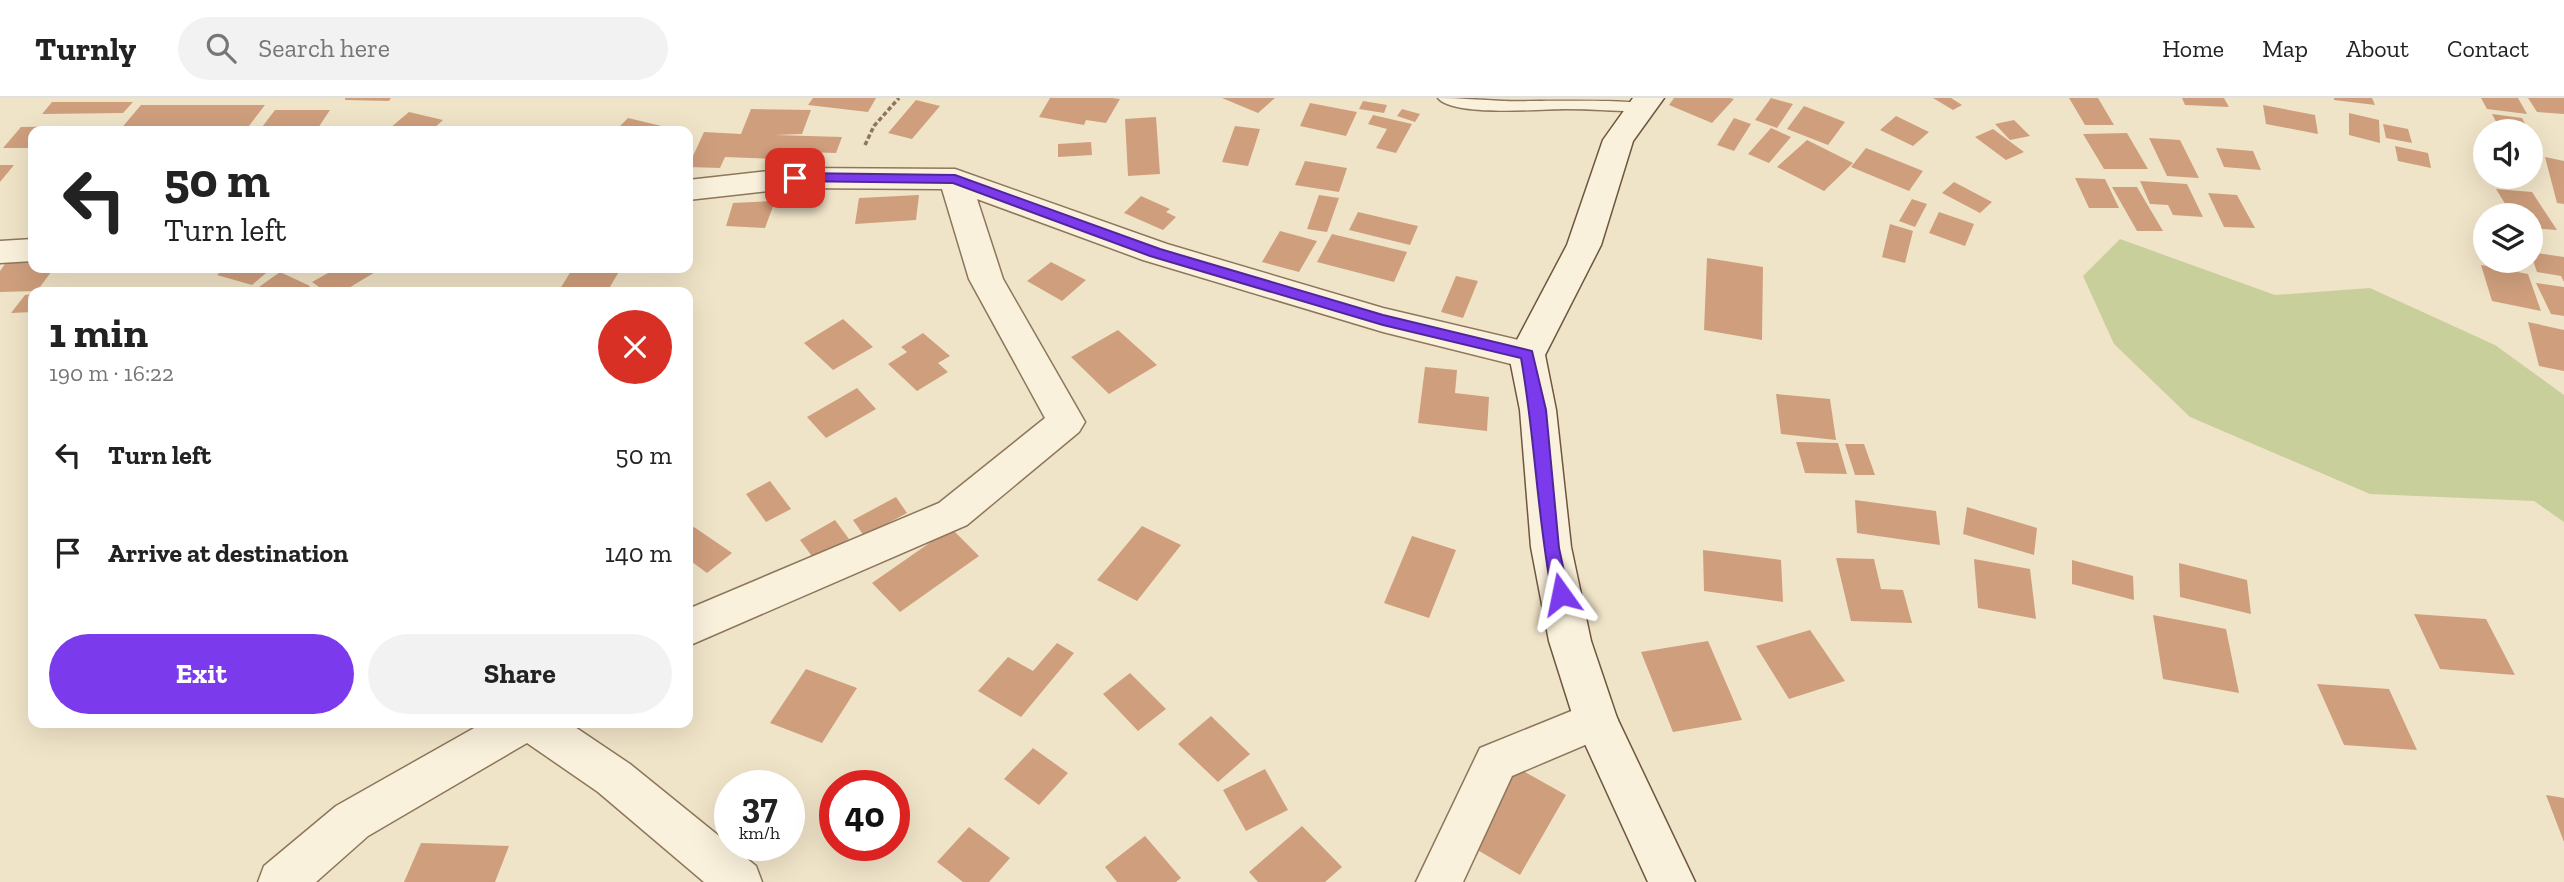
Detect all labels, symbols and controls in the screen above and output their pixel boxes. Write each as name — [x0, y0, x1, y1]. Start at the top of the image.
search box — [178, 17, 668, 80]
text: Turnly — [35, 29, 136, 68]
icon: search — [202, 29, 240, 67]
text: Search here — [258, 32, 390, 64]
text: Home — [2162, 34, 2224, 63]
text: Map — [2262, 34, 2308, 63]
text: About — [2346, 34, 2409, 63]
text: Contact — [2447, 34, 2529, 63]
map controls — [2473, 119, 2543, 273]
button: sound — [2473, 119, 2543, 189]
pin — [765, 148, 825, 208]
text: 50 m — [164, 151, 270, 210]
icon: left — [49, 154, 140, 245]
icon: arrive — [776, 159, 814, 197]
button: layers — [2473, 203, 2543, 273]
text: Turn left — [164, 211, 286, 249]
text: 1 min — [49, 307, 148, 358]
button: close — [598, 310, 672, 384]
text: 190 m · 16:22 — [49, 359, 174, 387]
icon: left — [49, 436, 87, 474]
text: Turn left — [108, 439, 211, 471]
text: 50 m — [615, 439, 672, 471]
icon: arrive — [49, 534, 87, 572]
text: Arrive at destination — [108, 537, 348, 569]
text: 140 m — [605, 537, 672, 569]
position arrow — [1524, 557, 1598, 631]
button: Exit — [49, 634, 354, 714]
button: Share — [368, 634, 672, 714]
speed limit sign: 40 — [819, 770, 910, 861]
text: 37 — [742, 785, 777, 827]
text: km/h — [739, 822, 780, 844]

